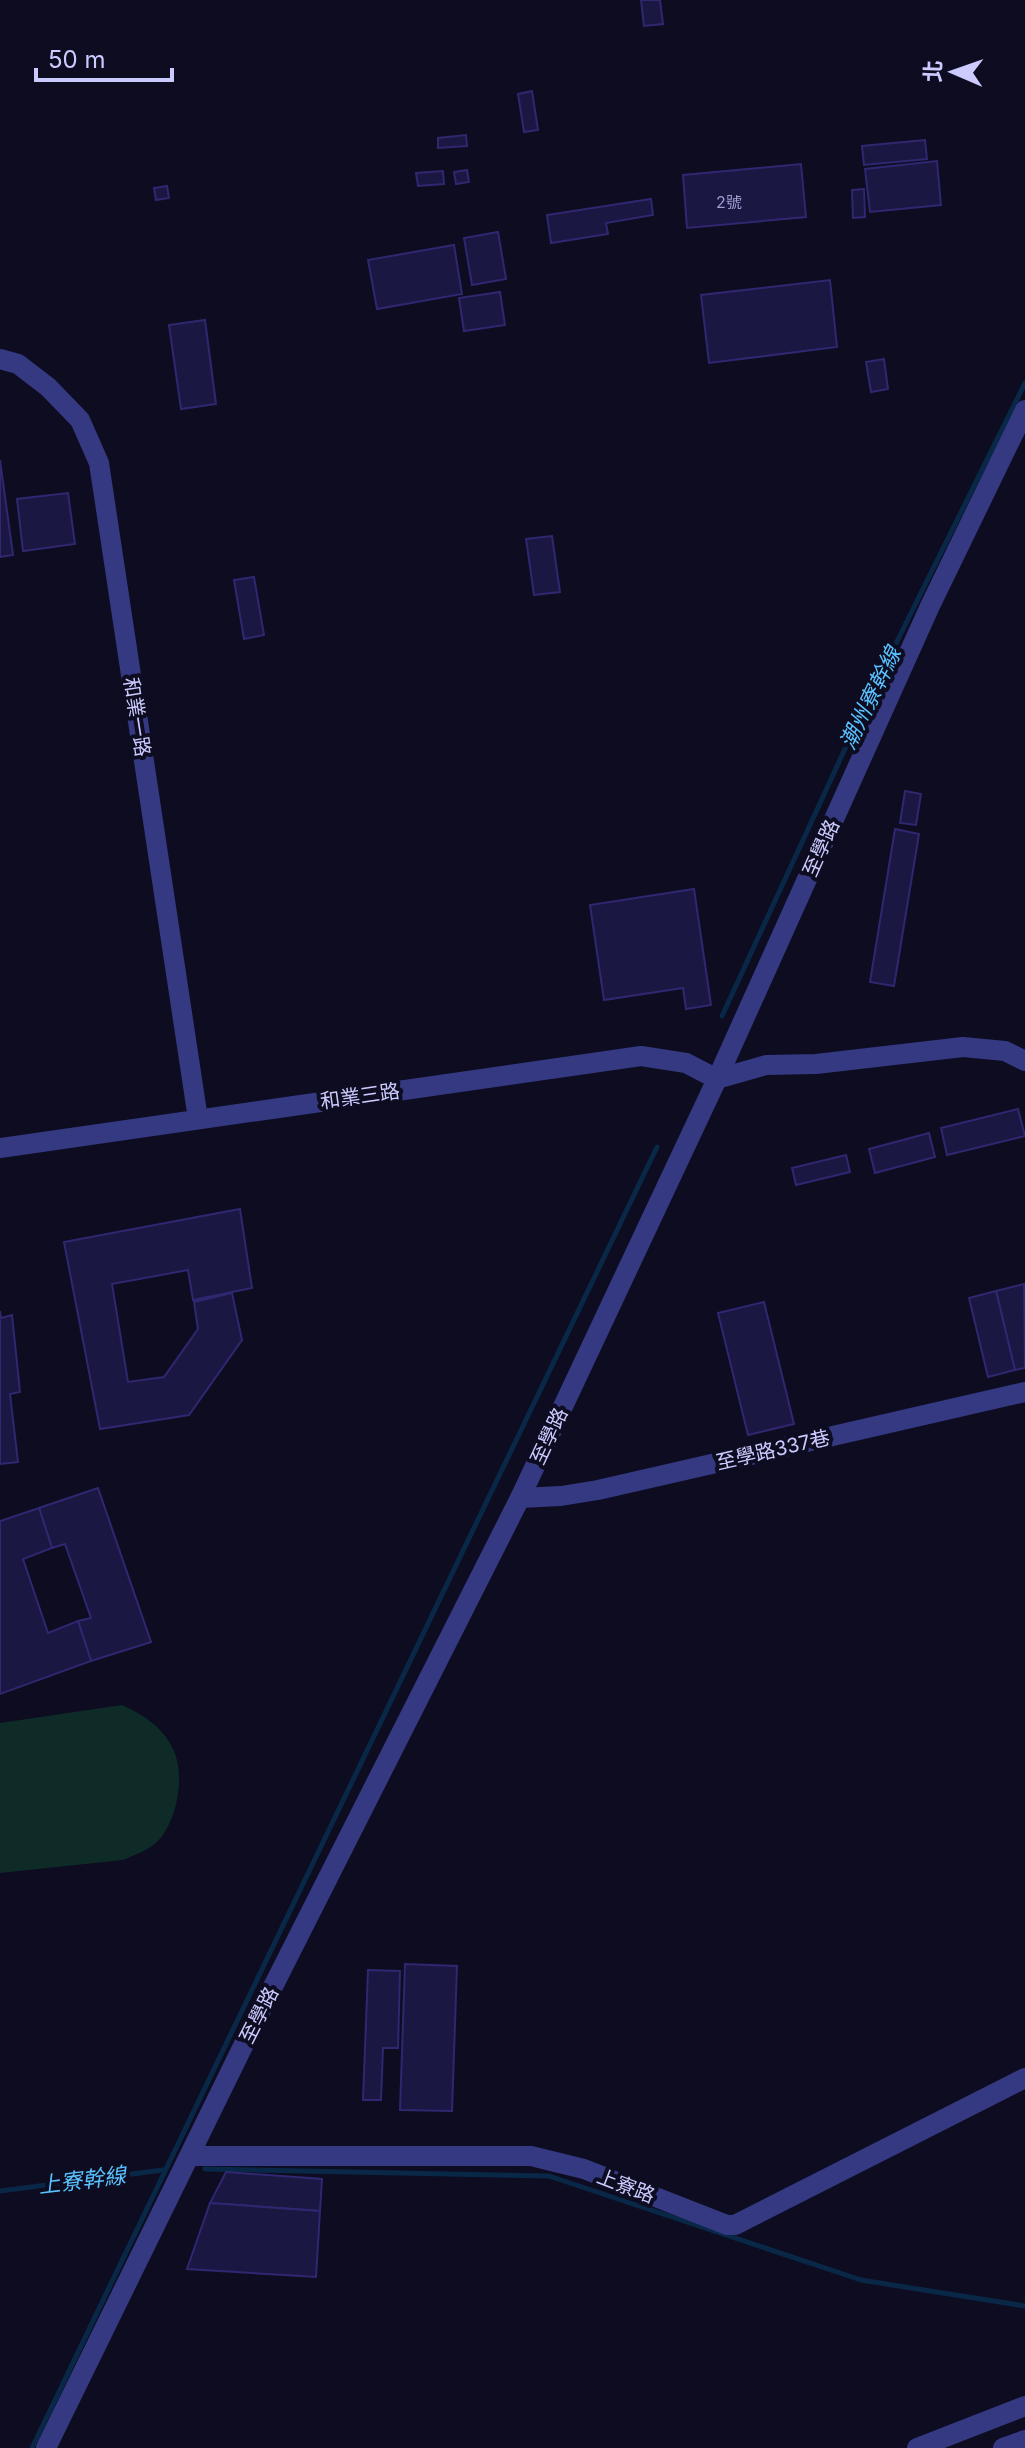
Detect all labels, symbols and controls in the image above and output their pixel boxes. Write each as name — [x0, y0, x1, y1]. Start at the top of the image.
scale bar — [36, 32, 172, 82]
north arrow — [913, 32, 993, 112]
text: 50 m — [48, 45, 106, 74]
text: 北 — [920, 60, 946, 83]
house number: 2號 — [716, 192, 742, 212]
water label: 潮州寮幹線 — [834, 640, 907, 753]
street label: 和業一路 — [119, 676, 155, 758]
street label: 至學路 — [798, 816, 844, 880]
street label: 和業三路 — [319, 1079, 401, 1113]
street label: 至學路 — [525, 1404, 573, 1468]
street label: 至學路337巷 — [714, 1425, 832, 1475]
street label: 至學路 — [235, 1983, 283, 2047]
water label: 上寮幹線 — [37, 2161, 130, 2198]
street label: 上寮路 — [594, 2164, 658, 2208]

